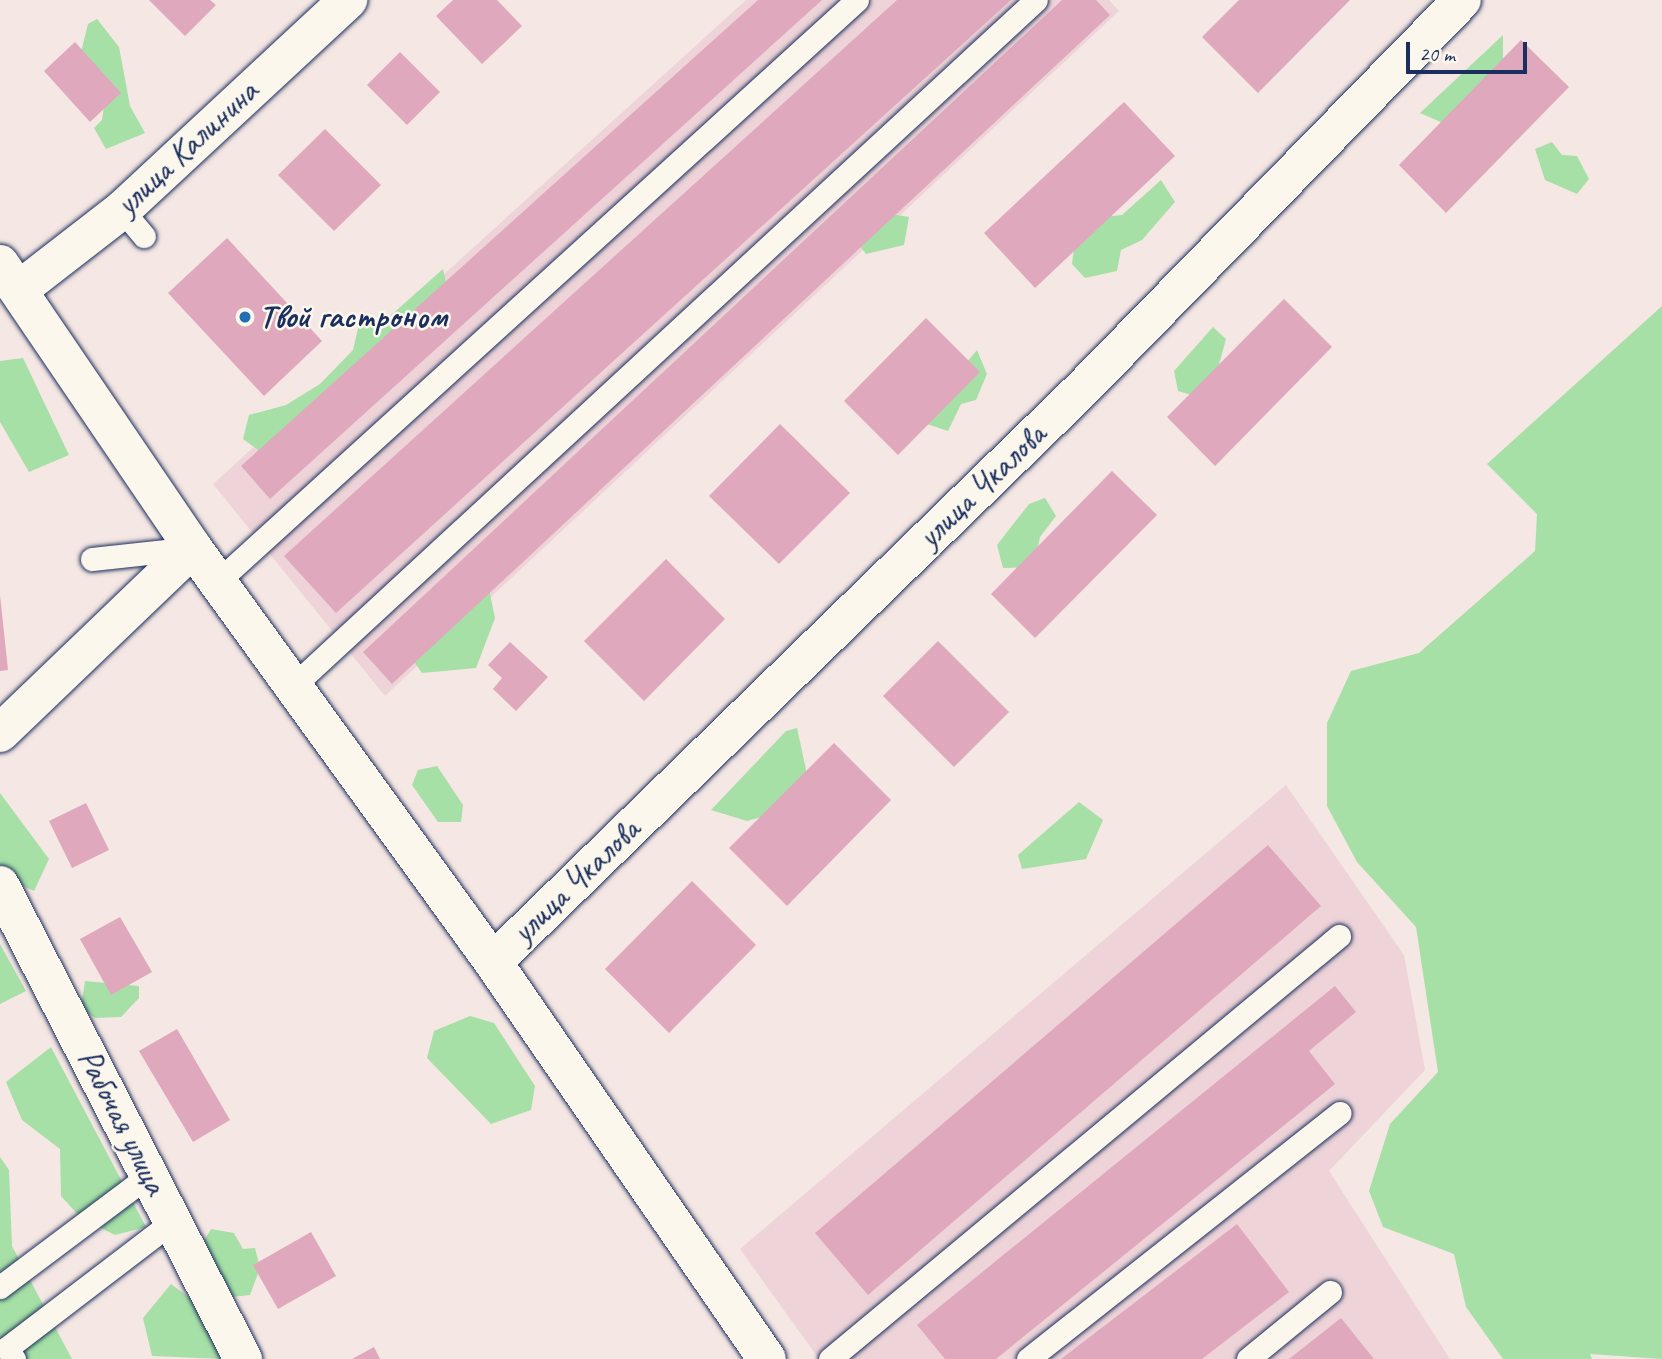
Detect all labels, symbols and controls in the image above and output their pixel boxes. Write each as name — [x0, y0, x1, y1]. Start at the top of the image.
scale bar — [1410, 28, 1531, 72]
text: 20 m — [1419, 41, 1455, 67]
street label: улица Калинина — [107, 72, 267, 224]
place label: Твой гастроном — [259, 297, 447, 337]
marker: Твой гастроном — [237, 309, 253, 325]
street label: улица Чкалова — [910, 416, 1054, 556]
street label: улица Чкалова — [504, 811, 648, 951]
street label: Рабочая улица — [68, 1042, 176, 1202]

